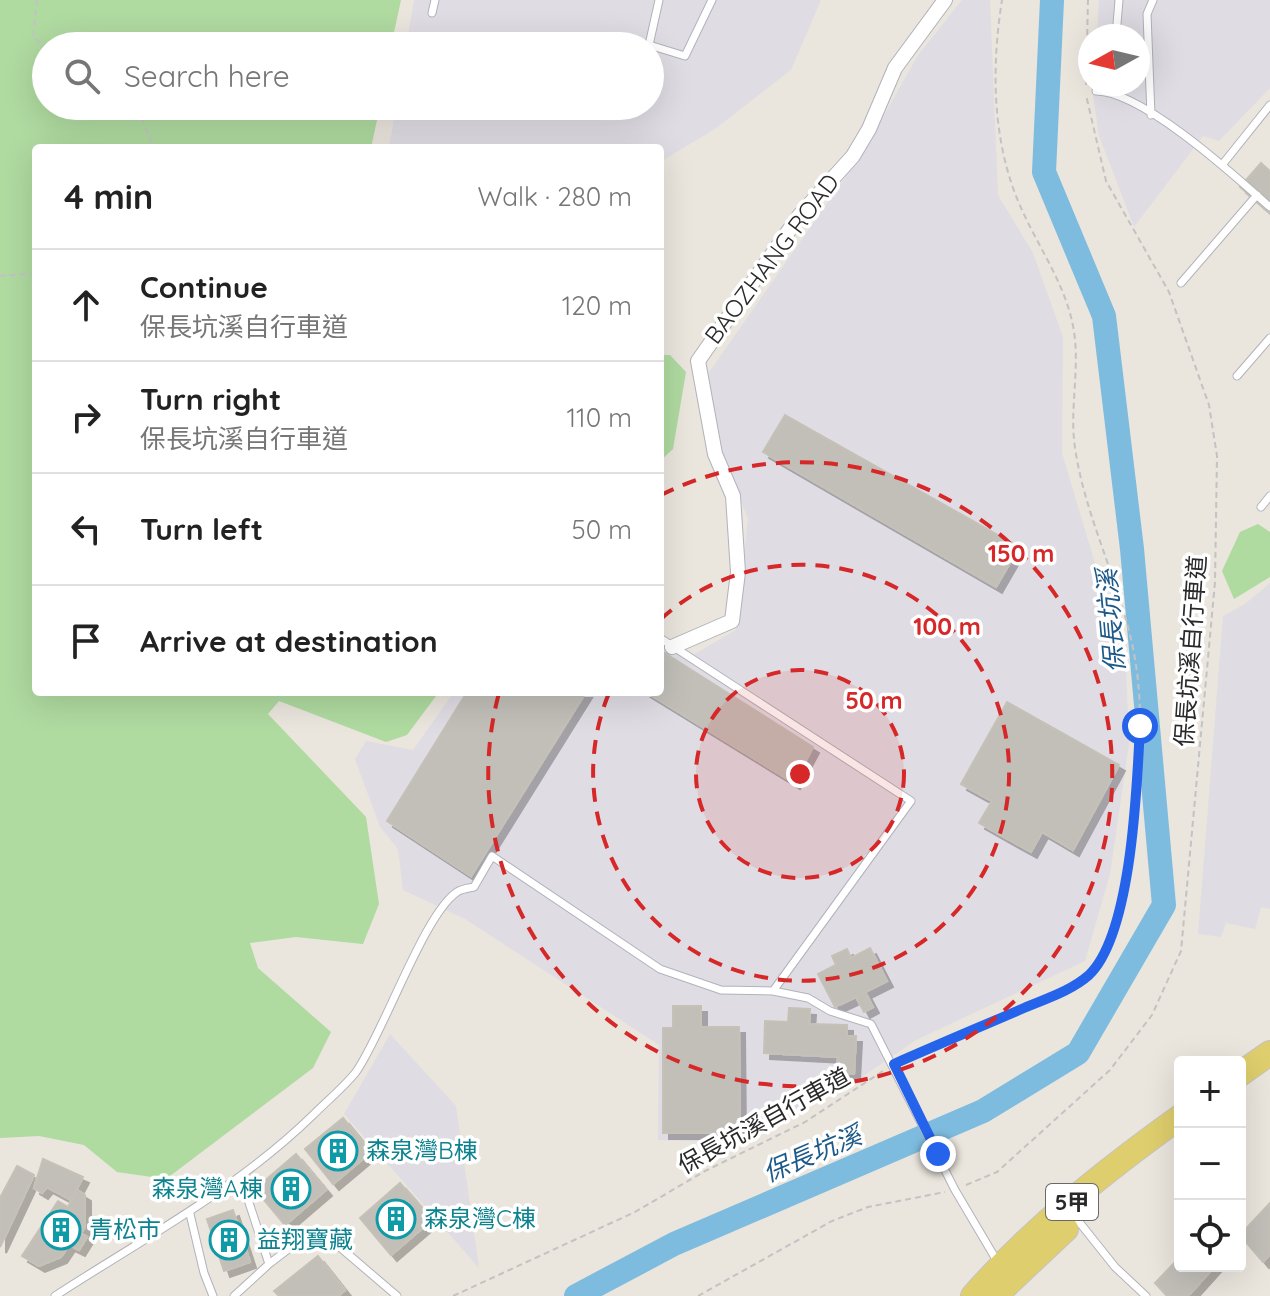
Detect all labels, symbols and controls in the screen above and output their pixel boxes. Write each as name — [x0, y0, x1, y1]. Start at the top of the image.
north arrow — [1078, 24, 1150, 96]
search box — [32, 32, 664, 120]
icon: search — [60, 54, 104, 98]
text: Search here — [124, 57, 290, 95]
street label: BAOZHANG ROAD — [698, 168, 845, 349]
text: 4 min — [64, 175, 153, 218]
text: Walk · 280 m — [477, 180, 632, 213]
text: Continue — [140, 268, 268, 306]
icon: ahead — [64, 283, 108, 327]
text: 120 m — [562, 289, 632, 322]
text: 保長坑溪自行車道 — [140, 310, 348, 343]
text: Turn right — [140, 380, 281, 418]
icon: right — [64, 395, 108, 439]
text: 110 m — [566, 401, 632, 434]
text: 保長坑溪自行車道 — [140, 422, 348, 455]
icon: left — [64, 507, 108, 551]
text: Turn left — [140, 510, 263, 548]
text: 50 m — [572, 513, 632, 546]
text: 150 m — [988, 538, 1054, 568]
street label: 保長坑溪自行車道 — [1168, 554, 1212, 748]
water label: 保長坑溪 — [1089, 564, 1131, 674]
text: 100 m — [913, 611, 981, 641]
icon: arrive — [64, 619, 108, 663]
text: Arrive at destination — [140, 622, 438, 660]
text: 50 m — [845, 685, 903, 715]
route start — [1122, 708, 1158, 744]
centre of rings — [786, 760, 814, 788]
map controls — [1174, 1056, 1246, 1272]
button: + — [1174, 1056, 1246, 1128]
street label: 保長坑溪自行車道 — [673, 1062, 855, 1180]
water label: 保長坑溪 — [758, 1119, 866, 1189]
button: − — [1174, 1128, 1246, 1200]
building icon: 森泉灣B棟 — [317, 1130, 359, 1172]
place label: 森泉灣B棟 — [366, 1135, 478, 1165]
route end — [920, 1136, 956, 1172]
building icon: 森泉灣A棟 — [270, 1168, 312, 1210]
place label: 森泉灣A棟 — [151, 1173, 263, 1203]
road number: 5甲 — [1046, 1184, 1098, 1220]
building icon: 森泉灣C棟 — [375, 1198, 417, 1240]
button: locate — [1174, 1200, 1246, 1272]
place label: 森泉灣C棟 — [424, 1203, 536, 1233]
building icon: 青松市 — [40, 1209, 82, 1251]
place label: 青松市 — [89, 1214, 161, 1244]
building icon: 益翔寶藏 — [208, 1219, 250, 1261]
place label: 益翔寶藏 — [257, 1224, 353, 1254]

